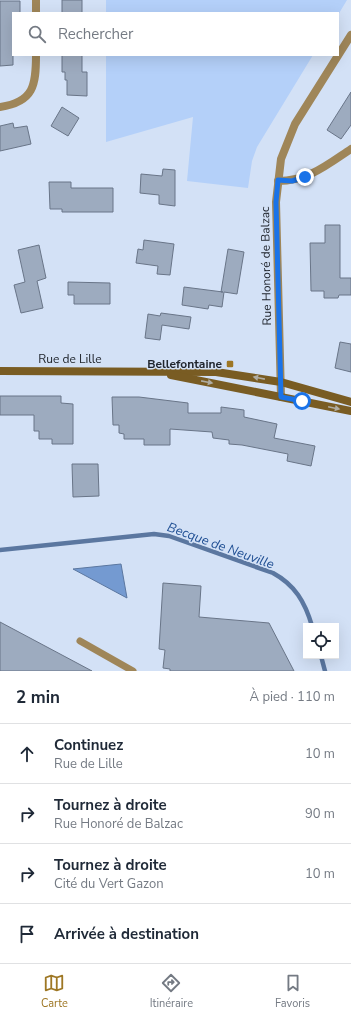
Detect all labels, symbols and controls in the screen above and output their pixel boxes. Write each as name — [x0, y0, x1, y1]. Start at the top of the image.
search box — [12, 12, 339, 56]
icon: search — [26, 23, 48, 45]
text: Rechercher — [58, 24, 133, 44]
route end — [296, 168, 314, 186]
street label: Rue Honoré de Balzac — [257, 206, 275, 326]
street label: Rue de Lille — [38, 351, 102, 367]
place label: Bellefontaine — [147, 356, 222, 372]
marker: Bellefontaine — [225, 359, 235, 369]
one-way arrow — [253, 375, 265, 381]
one-way arrow — [201, 379, 213, 385]
route start — [293, 392, 311, 410]
one-way arrow — [328, 405, 340, 411]
water label: Becque de Neuville — [165, 518, 277, 574]
map controls — [303, 623, 339, 659]
button: locate — [303, 623, 339, 659]
text: 2 min — [16, 686, 60, 709]
text: À pied · 110 m — [250, 688, 335, 706]
text: Continuez — [54, 735, 123, 755]
icon: ahead — [16, 743, 38, 765]
text: 10 m — [305, 745, 335, 763]
text: Rue de Lille — [54, 755, 123, 773]
text: Tournez à droite — [54, 795, 167, 815]
icon: right — [16, 803, 38, 825]
text: 90 m — [305, 805, 335, 823]
text: Rue Honoré de Balzac — [54, 815, 183, 833]
text: Tournez à droite — [54, 855, 167, 875]
icon: right — [16, 863, 38, 885]
text: 10 m — [305, 865, 335, 883]
text: Cité du Vert Gazon — [54, 875, 164, 893]
icon: arrive — [16, 923, 38, 945]
text: Arrivée à destination — [54, 924, 199, 944]
tab: Carte — [41, 972, 68, 1011]
tab: Itinéraire — [150, 972, 193, 1011]
tab: Favoris — [275, 972, 310, 1011]

